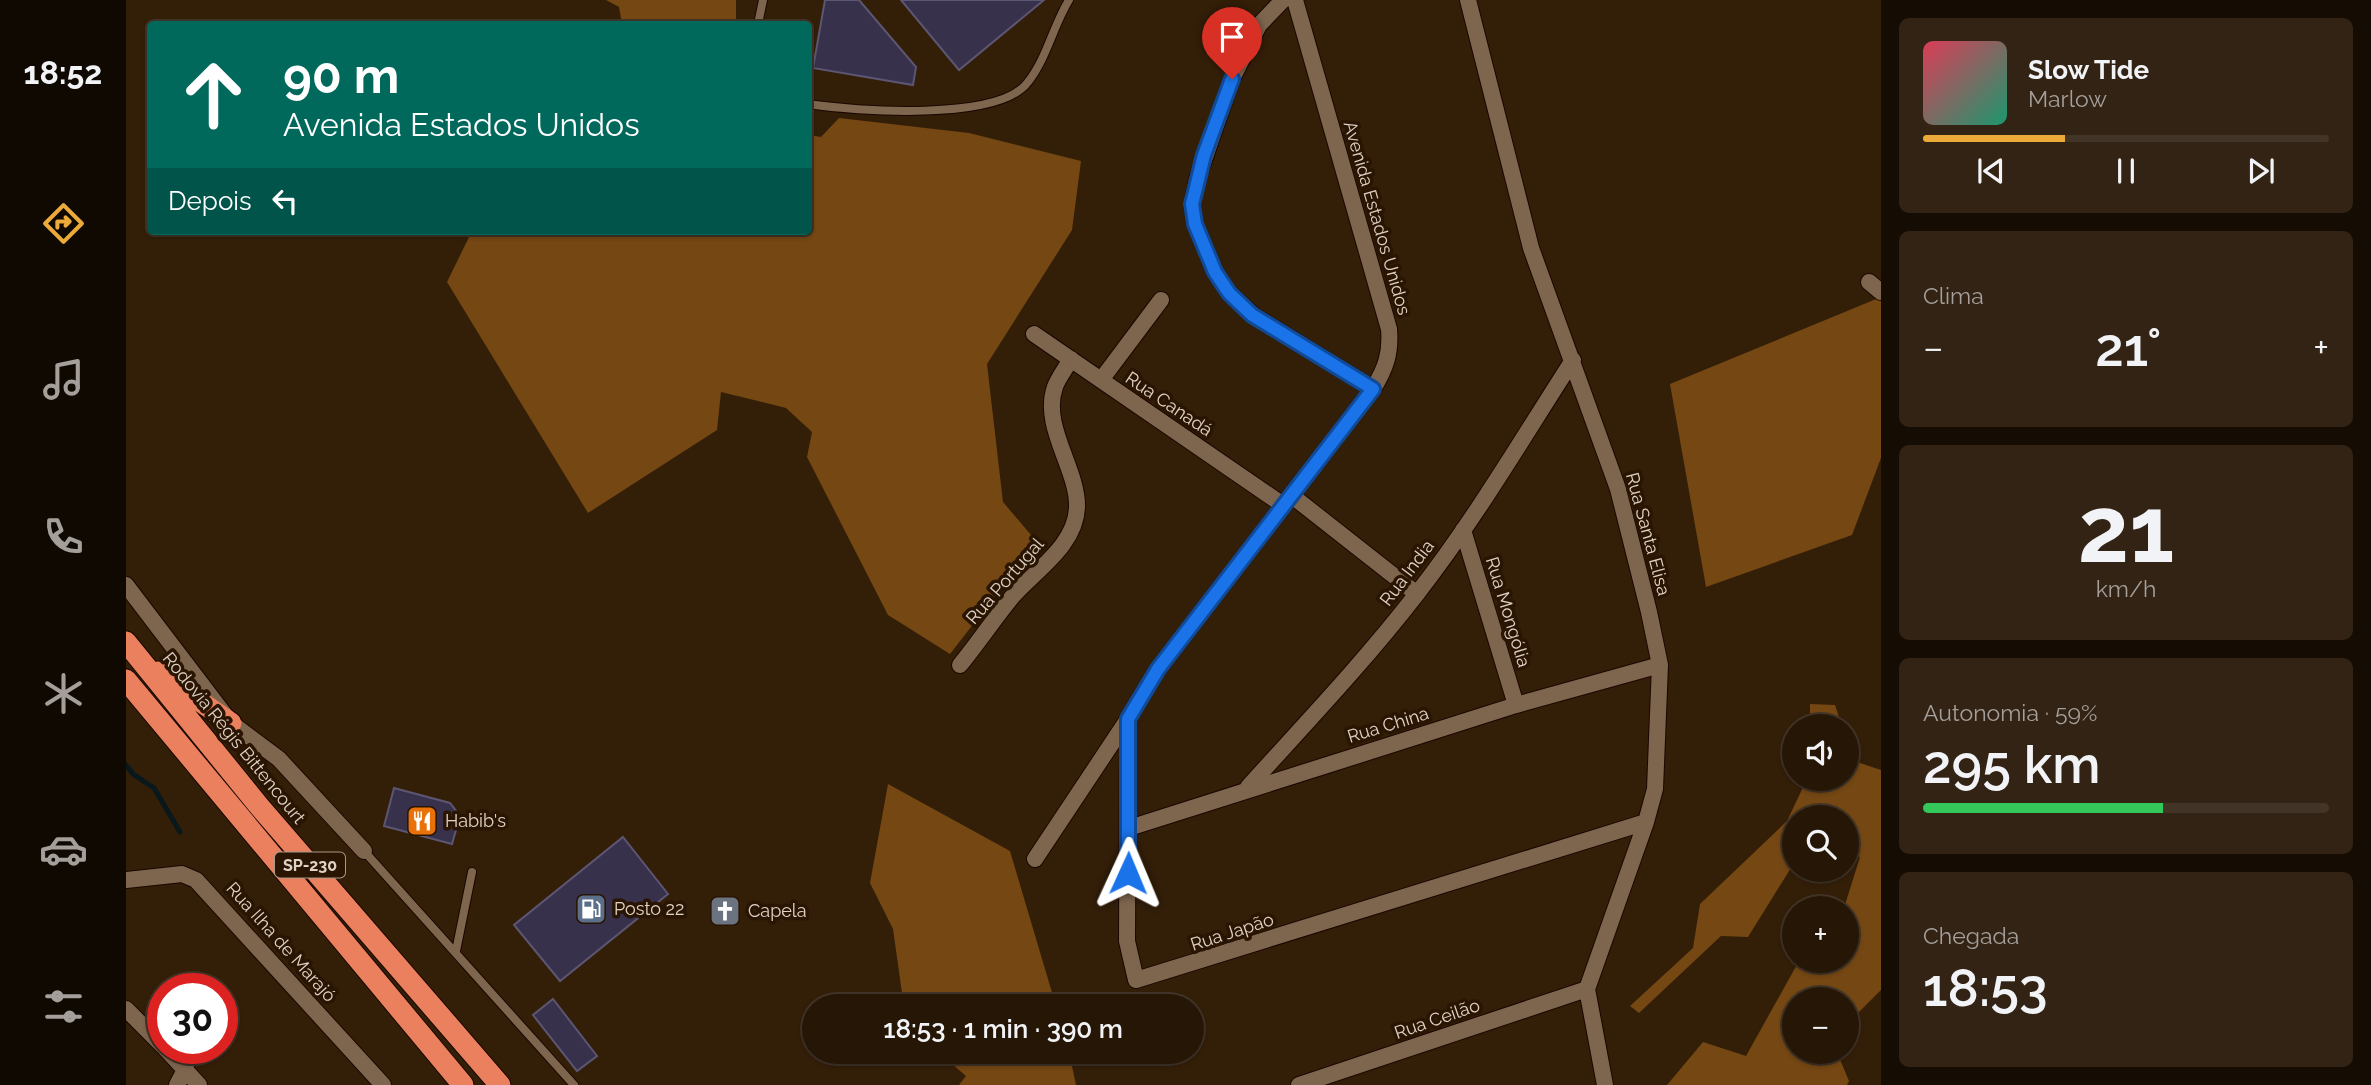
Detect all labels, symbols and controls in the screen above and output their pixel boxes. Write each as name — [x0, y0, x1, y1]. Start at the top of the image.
pin — [1202, 7, 1262, 79]
icon: arrive — [1213, 18, 1251, 56]
text: 90 m — [283, 47, 399, 104]
icon: ahead — [168, 49, 259, 140]
text: 18:52 — [24, 54, 102, 91]
text: Slow Tide — [2028, 55, 2149, 85]
text: Marlow — [2028, 85, 2107, 112]
text: Avenida Estados Unidos — [283, 106, 640, 143]
street label: Avenida Estados Unidos — [1340, 119, 1415, 317]
icon: previous — [1972, 152, 2010, 190]
icon: pause — [2107, 152, 2145, 190]
icon: next — [2242, 152, 2280, 190]
icon: left — [266, 182, 304, 220]
text: Depois — [168, 186, 252, 216]
icon: directions — [39, 199, 88, 248]
text: Clima — [1923, 282, 1984, 309]
text: 21° — [2095, 317, 2162, 378]
text: − — [1923, 325, 1943, 370]
text: + — [2313, 325, 2329, 370]
icon: music — [39, 355, 88, 404]
street label: Rua Canadá — [1122, 367, 1217, 440]
street label: Rua Santa Elisa — [1622, 470, 1675, 598]
text: 21 — [2078, 476, 2174, 583]
icon: phone — [39, 512, 88, 561]
street label: Rua Portugal — [961, 533, 1048, 628]
street label: Rua India — [1375, 536, 1438, 610]
street label: Rua Mongólia — [1482, 554, 1535, 669]
text: km/h — [2096, 575, 2156, 602]
street label: Rodovia Régis Bittencourt — [159, 648, 310, 828]
icon: climate — [39, 669, 88, 718]
text: Autonomia · 59% — [1923, 699, 2097, 726]
street label: Rua China — [1345, 702, 1431, 747]
map controls — [1782, 714, 1859, 1064]
button: sound — [1782, 714, 1859, 791]
text: 295 km — [1923, 734, 2100, 795]
restaurant icon: Habib's — [405, 804, 439, 838]
button: search — [1782, 805, 1859, 882]
place label: Habib's — [445, 810, 506, 831]
icon: car — [39, 825, 88, 874]
position arrow — [1091, 836, 1165, 910]
road number: SP-230 — [275, 852, 345, 878]
street label: Rua Ilha de Marajó — [222, 878, 341, 1006]
fuel station icon: Posto 22 — [574, 892, 608, 926]
church icon: Capela — [708, 894, 742, 928]
button: + — [1782, 896, 1859, 973]
place label: Posto 22 — [614, 898, 684, 919]
place label: Capela — [748, 900, 807, 921]
street label: Rua Japão — [1188, 908, 1276, 955]
text: Chegada — [1923, 922, 2019, 949]
text: 18:53 — [1923, 957, 2048, 1018]
speed limit sign: 30 — [147, 973, 238, 1064]
icon: filters — [39, 982, 88, 1031]
button: − — [1782, 987, 1859, 1064]
street label: Rua Ceilão — [1391, 994, 1483, 1043]
text: 18:53 · 1 min · 390 m — [883, 1014, 1123, 1044]

